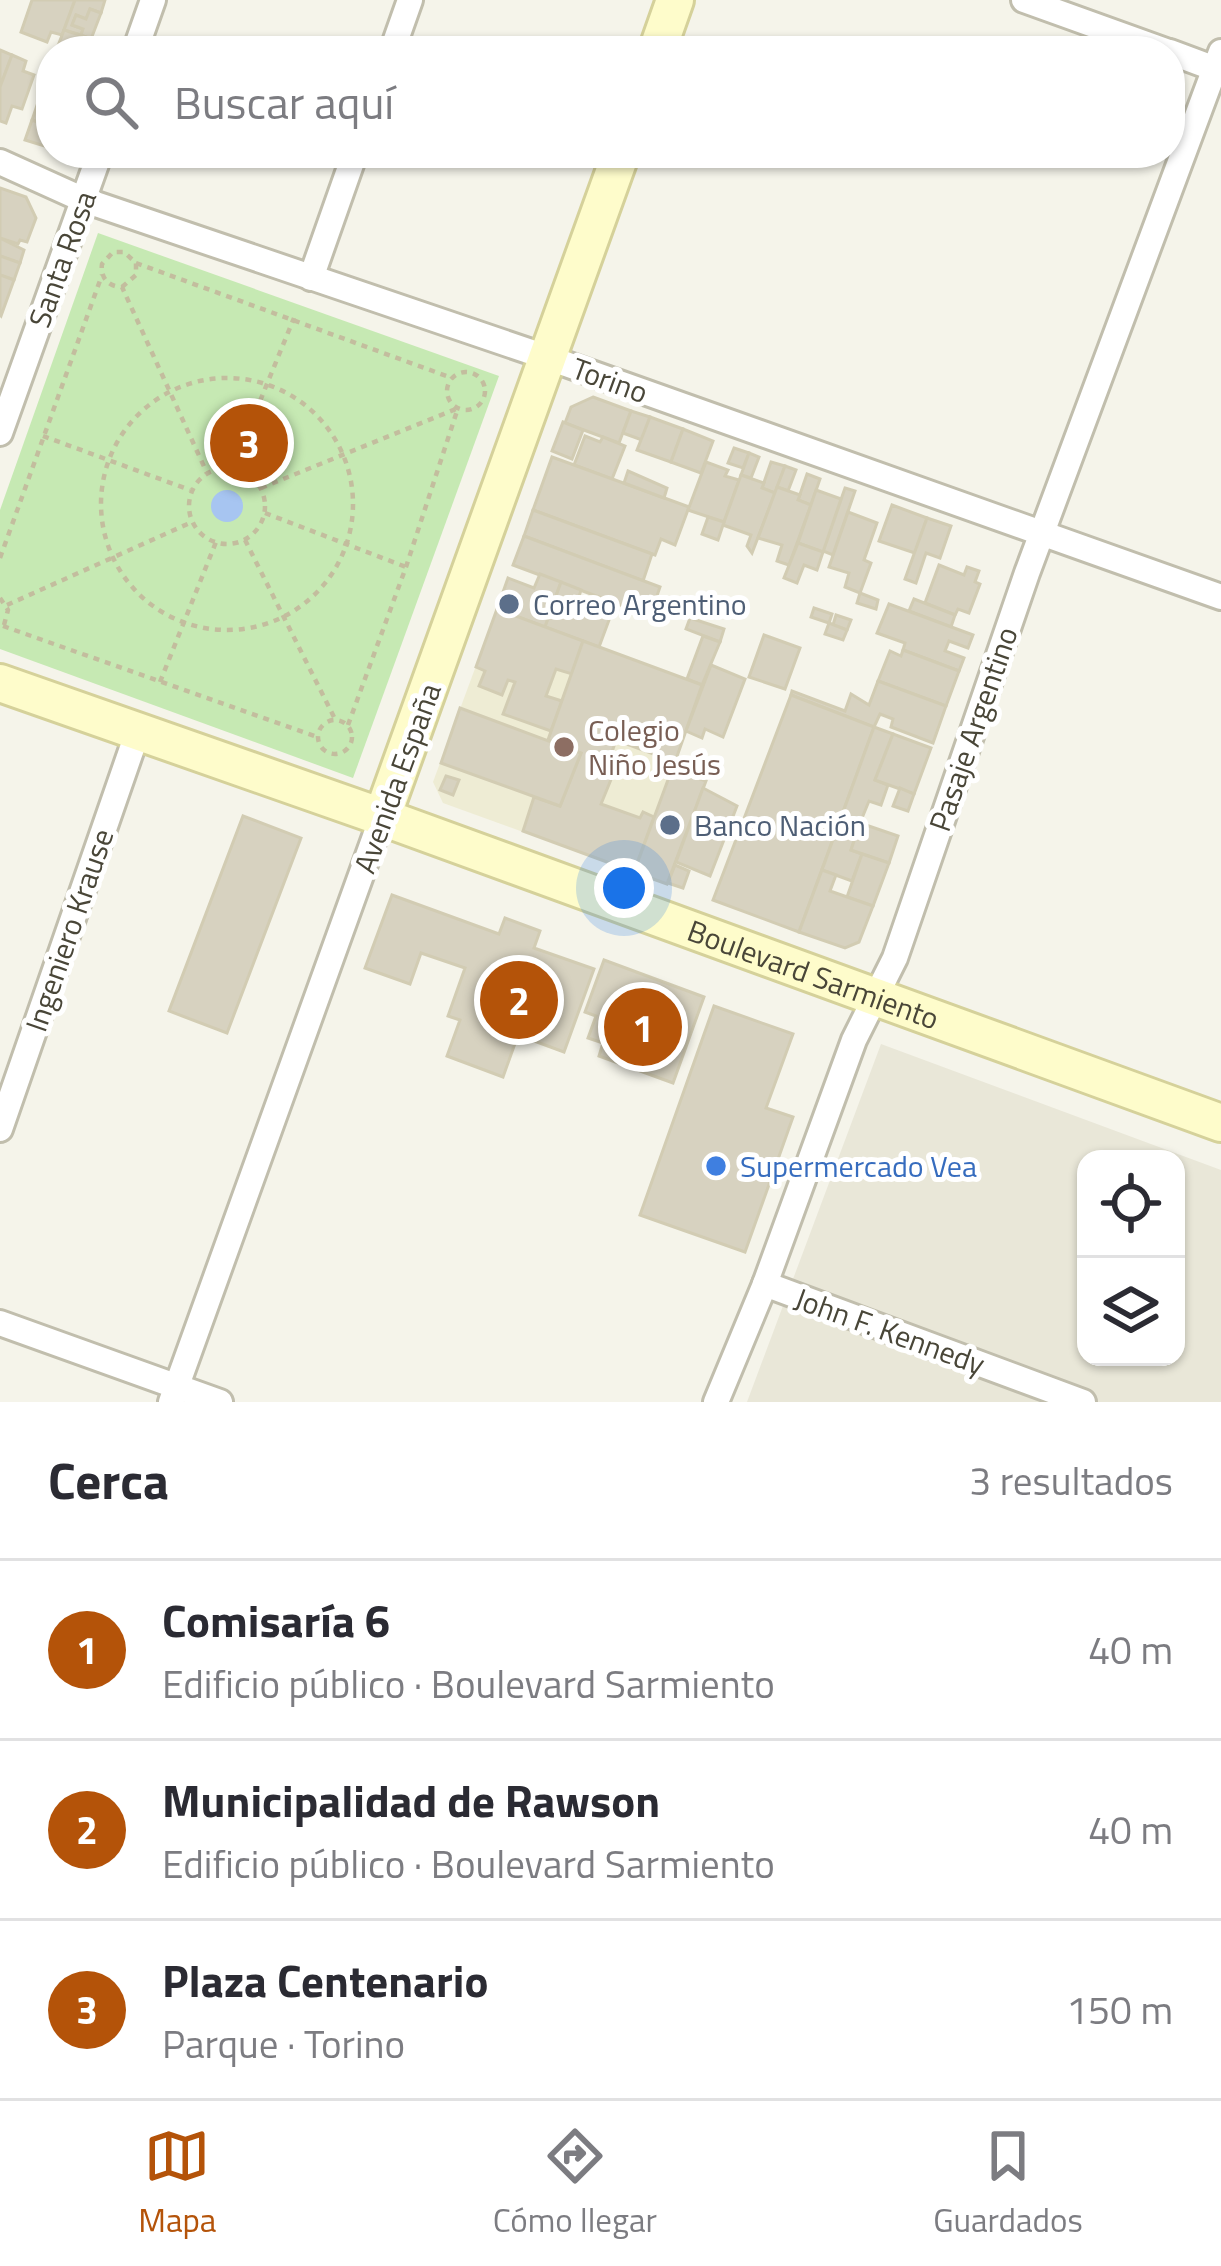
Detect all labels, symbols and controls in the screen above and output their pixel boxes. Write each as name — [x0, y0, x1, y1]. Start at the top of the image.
search box — [36, 36, 1185, 168]
text: Buscar aquí — [174, 68, 394, 136]
icon: search — [78, 69, 144, 135]
street label: Santa Rosa — [16, 184, 108, 334]
street label: Torino — [566, 345, 654, 415]
pin: 3 — [210, 398, 288, 488]
place label: Correo Argentino — [533, 581, 747, 627]
marker: Correo Argentino — [496, 591, 522, 617]
street label: Pasaje Argentino — [916, 620, 1030, 838]
street label: Avenida España — [341, 676, 453, 880]
place label: Colegio Niño Jesús — [588, 707, 721, 787]
marker: Colegio Niño Jesús — [551, 734, 577, 760]
place label: Banco Nación — [694, 802, 866, 848]
marker: Banco Nación — [657, 812, 683, 838]
street label: Ingeniero Krause — [13, 822, 125, 1038]
your location — [594, 858, 654, 918]
street label: Boulevard Sarmiento — [681, 907, 946, 1041]
pin: 2 — [480, 955, 558, 1045]
pin: 1 — [604, 982, 682, 1072]
place label: Supermercado Vea — [740, 1143, 977, 1189]
map controls — [1077, 1150, 1185, 1366]
button: locate — [1077, 1150, 1185, 1258]
marker: Supermercado Vea — [703, 1153, 729, 1179]
button: layers — [1077, 1258, 1185, 1366]
street label: John F. Kennedy — [788, 1275, 992, 1387]
text: Cerca — [48, 1441, 169, 1519]
text: 3 resultados — [969, 1451, 1173, 1510]
text: Comisaría 6 — [162, 1586, 390, 1654]
text: 1 — [76, 1620, 98, 1679]
text: 40 m — [1088, 1620, 1173, 1679]
text: Edificio público · Boulevard Sarmiento — [162, 1654, 775, 1713]
text: Municipalidad de Rawson — [162, 1766, 660, 1834]
text: 2 — [76, 1800, 98, 1859]
text: 40 m — [1088, 1800, 1173, 1859]
text: Edificio público · Boulevard Sarmiento — [162, 1834, 775, 1893]
text: Plaza Centenario — [162, 1946, 488, 2014]
text: 3 — [76, 1980, 98, 2039]
text: 150 m — [1066, 1980, 1173, 2039]
text: Parque · Torino — [162, 2014, 405, 2073]
tab: Mapa — [138, 2123, 216, 2245]
tab: Cómo llegar — [493, 2123, 657, 2245]
tab: Guardados — [933, 2123, 1083, 2245]

